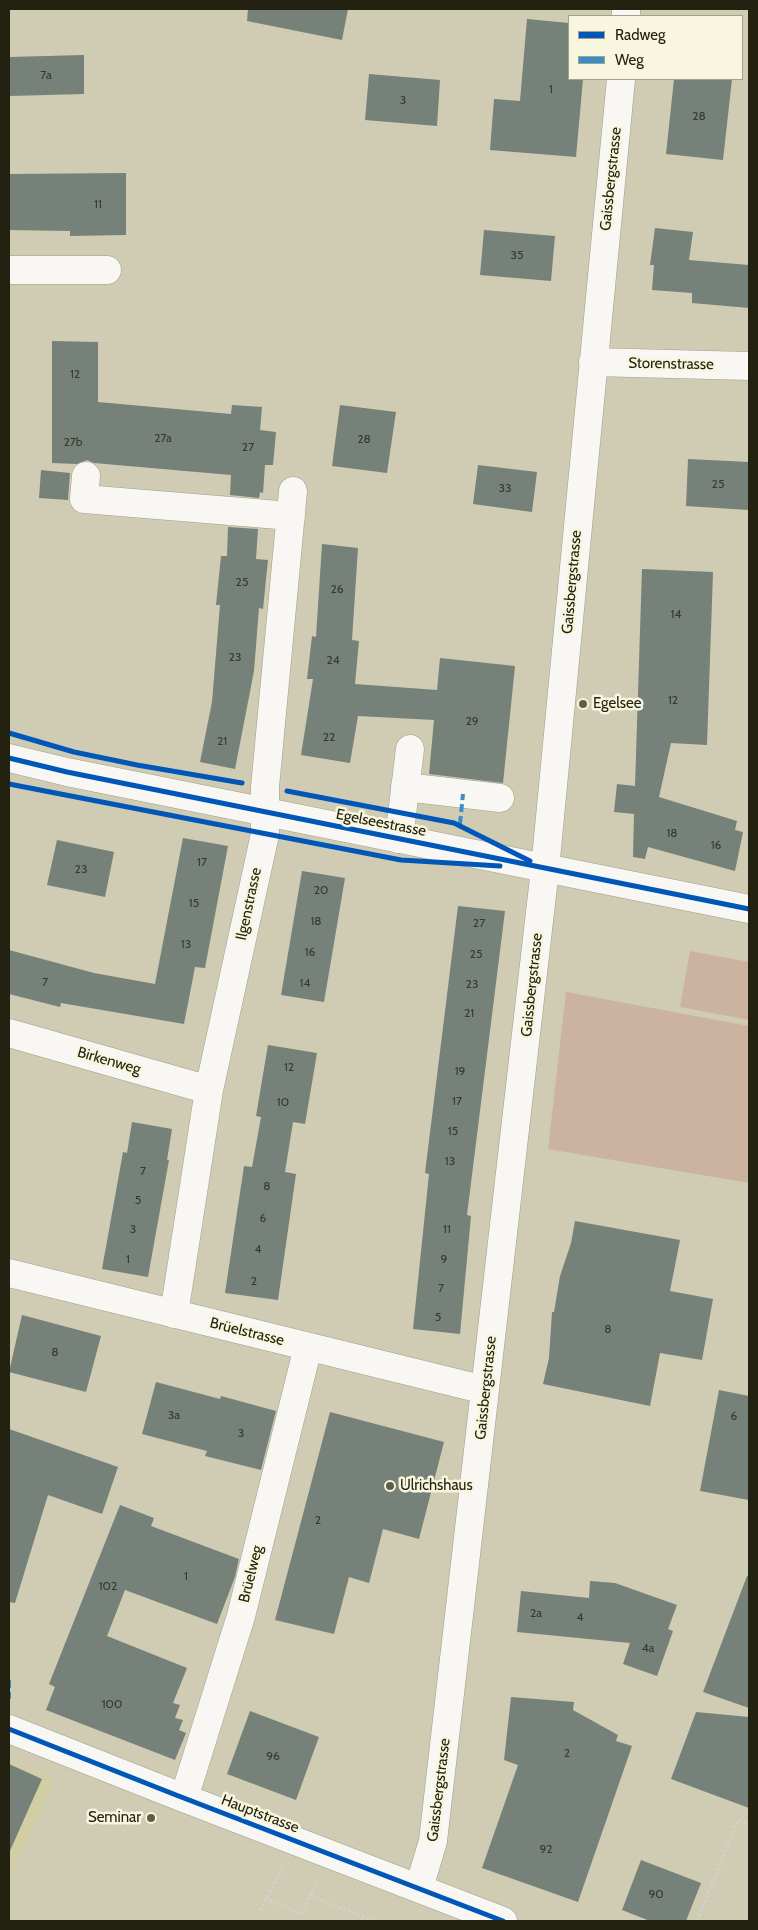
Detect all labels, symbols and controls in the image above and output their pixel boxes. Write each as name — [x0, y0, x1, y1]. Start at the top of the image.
legend — [568, 15, 743, 80]
text: Radweg — [615, 26, 665, 44]
text: Weg — [615, 51, 644, 69]
house number: 7a — [40, 68, 52, 82]
house number: 1 — [549, 82, 553, 96]
house number: 3 — [400, 93, 406, 107]
house number: 28 — [692, 109, 706, 123]
street label: Gaissbergstrasse — [597, 126, 625, 232]
house number: 11 — [94, 197, 102, 211]
house number: 35 — [511, 248, 523, 262]
street label: Storenstrasse — [628, 354, 714, 374]
house number: 12 — [70, 367, 80, 381]
house number: 27a — [154, 431, 172, 445]
house number: 28 — [357, 432, 371, 446]
house number: 27b — [64, 435, 82, 449]
house number: 27 — [242, 440, 254, 454]
house number: 25 — [712, 477, 724, 491]
house number: 33 — [499, 481, 511, 495]
street label: Gaissbergstrasse — [558, 529, 586, 635]
house number: 25 — [236, 575, 248, 589]
house number: 26 — [330, 582, 344, 596]
house number: 14 — [671, 607, 681, 621]
house number: 23 — [229, 650, 241, 664]
house number: 24 — [326, 653, 340, 667]
house number: 12 — [668, 693, 678, 707]
place label: Egelsee — [593, 695, 641, 713]
marker: Egelsee — [577, 698, 589, 710]
house number: 29 — [465, 714, 479, 728]
house number: 22 — [323, 730, 335, 744]
house number: 21 — [217, 734, 227, 748]
street label: Egelseestrasse — [334, 805, 428, 841]
house number: 18 — [666, 826, 678, 840]
house number: 16 — [711, 838, 721, 852]
house number: 17 — [197, 855, 207, 869]
house number: 23 — [75, 862, 87, 876]
street label: Ilgenstrasse — [233, 866, 265, 942]
house number: 20 — [314, 883, 328, 897]
house number: 15 — [189, 896, 199, 910]
house number: 18 — [310, 914, 322, 928]
house number: 27 — [473, 916, 485, 930]
street label: Gaissbergstrasse — [518, 932, 546, 1038]
house number: 13 — [181, 937, 191, 951]
house number: 16 — [305, 945, 315, 959]
house number: 25 — [470, 947, 482, 961]
house number: 7 — [42, 975, 48, 989]
house number: 14 — [300, 976, 310, 990]
house number: 23 — [466, 977, 478, 991]
house number: 21 — [464, 1006, 474, 1020]
street label: Birkenweg — [75, 1043, 143, 1079]
house number: 12 — [284, 1060, 294, 1074]
house number: 19 — [455, 1064, 465, 1078]
house number: 17 — [452, 1094, 462, 1108]
house number: 10 — [277, 1095, 289, 1109]
house number: 15 — [448, 1124, 458, 1138]
house number: 13 — [445, 1154, 455, 1168]
house number: 7 — [140, 1164, 146, 1178]
house number: 8 — [263, 1179, 271, 1193]
house number: 5 — [135, 1193, 141, 1207]
house number: 6 — [260, 1211, 266, 1225]
house number: 3 — [130, 1222, 136, 1236]
house number: 11 — [443, 1222, 451, 1236]
house number: 4 — [255, 1242, 261, 1256]
house number: 1 — [126, 1252, 130, 1266]
house number: 9 — [441, 1252, 447, 1266]
house number: 2 — [251, 1274, 257, 1288]
house number: 7 — [438, 1281, 444, 1295]
house number: 5 — [435, 1310, 441, 1324]
street label: Brüelstrasse — [208, 1314, 286, 1350]
house number: 8 — [604, 1322, 612, 1336]
street label: Gaissbergstrasse — [472, 1335, 500, 1441]
house number: 8 — [51, 1345, 59, 1359]
house number: 3a — [168, 1408, 180, 1422]
house number: 6 — [731, 1409, 737, 1423]
house number: 3 — [238, 1426, 244, 1440]
place label: Ulrichshaus — [400, 1477, 473, 1495]
marker: Ulrichshaus — [384, 1480, 396, 1492]
house number: 2 — [315, 1513, 321, 1527]
street label: Brüelweg — [235, 1543, 267, 1605]
house number: 1 — [184, 1569, 188, 1583]
house number: 102 — [99, 1579, 117, 1593]
house number: 2a — [530, 1606, 542, 1620]
house number: 4 — [577, 1610, 583, 1624]
house number: 4a — [642, 1641, 654, 1655]
house number: 100 — [102, 1697, 122, 1711]
street label: Gaissbergstrasse — [424, 1737, 454, 1843]
house number: 2 — [564, 1746, 570, 1760]
house number: 96 — [266, 1749, 280, 1763]
street label: Hauptstrasse — [218, 1791, 302, 1837]
place label: Seminar — [88, 1809, 141, 1827]
marker: Seminar — [145, 1812, 157, 1824]
house number: 92 — [539, 1842, 553, 1856]
house number: 90 — [648, 1887, 664, 1901]

